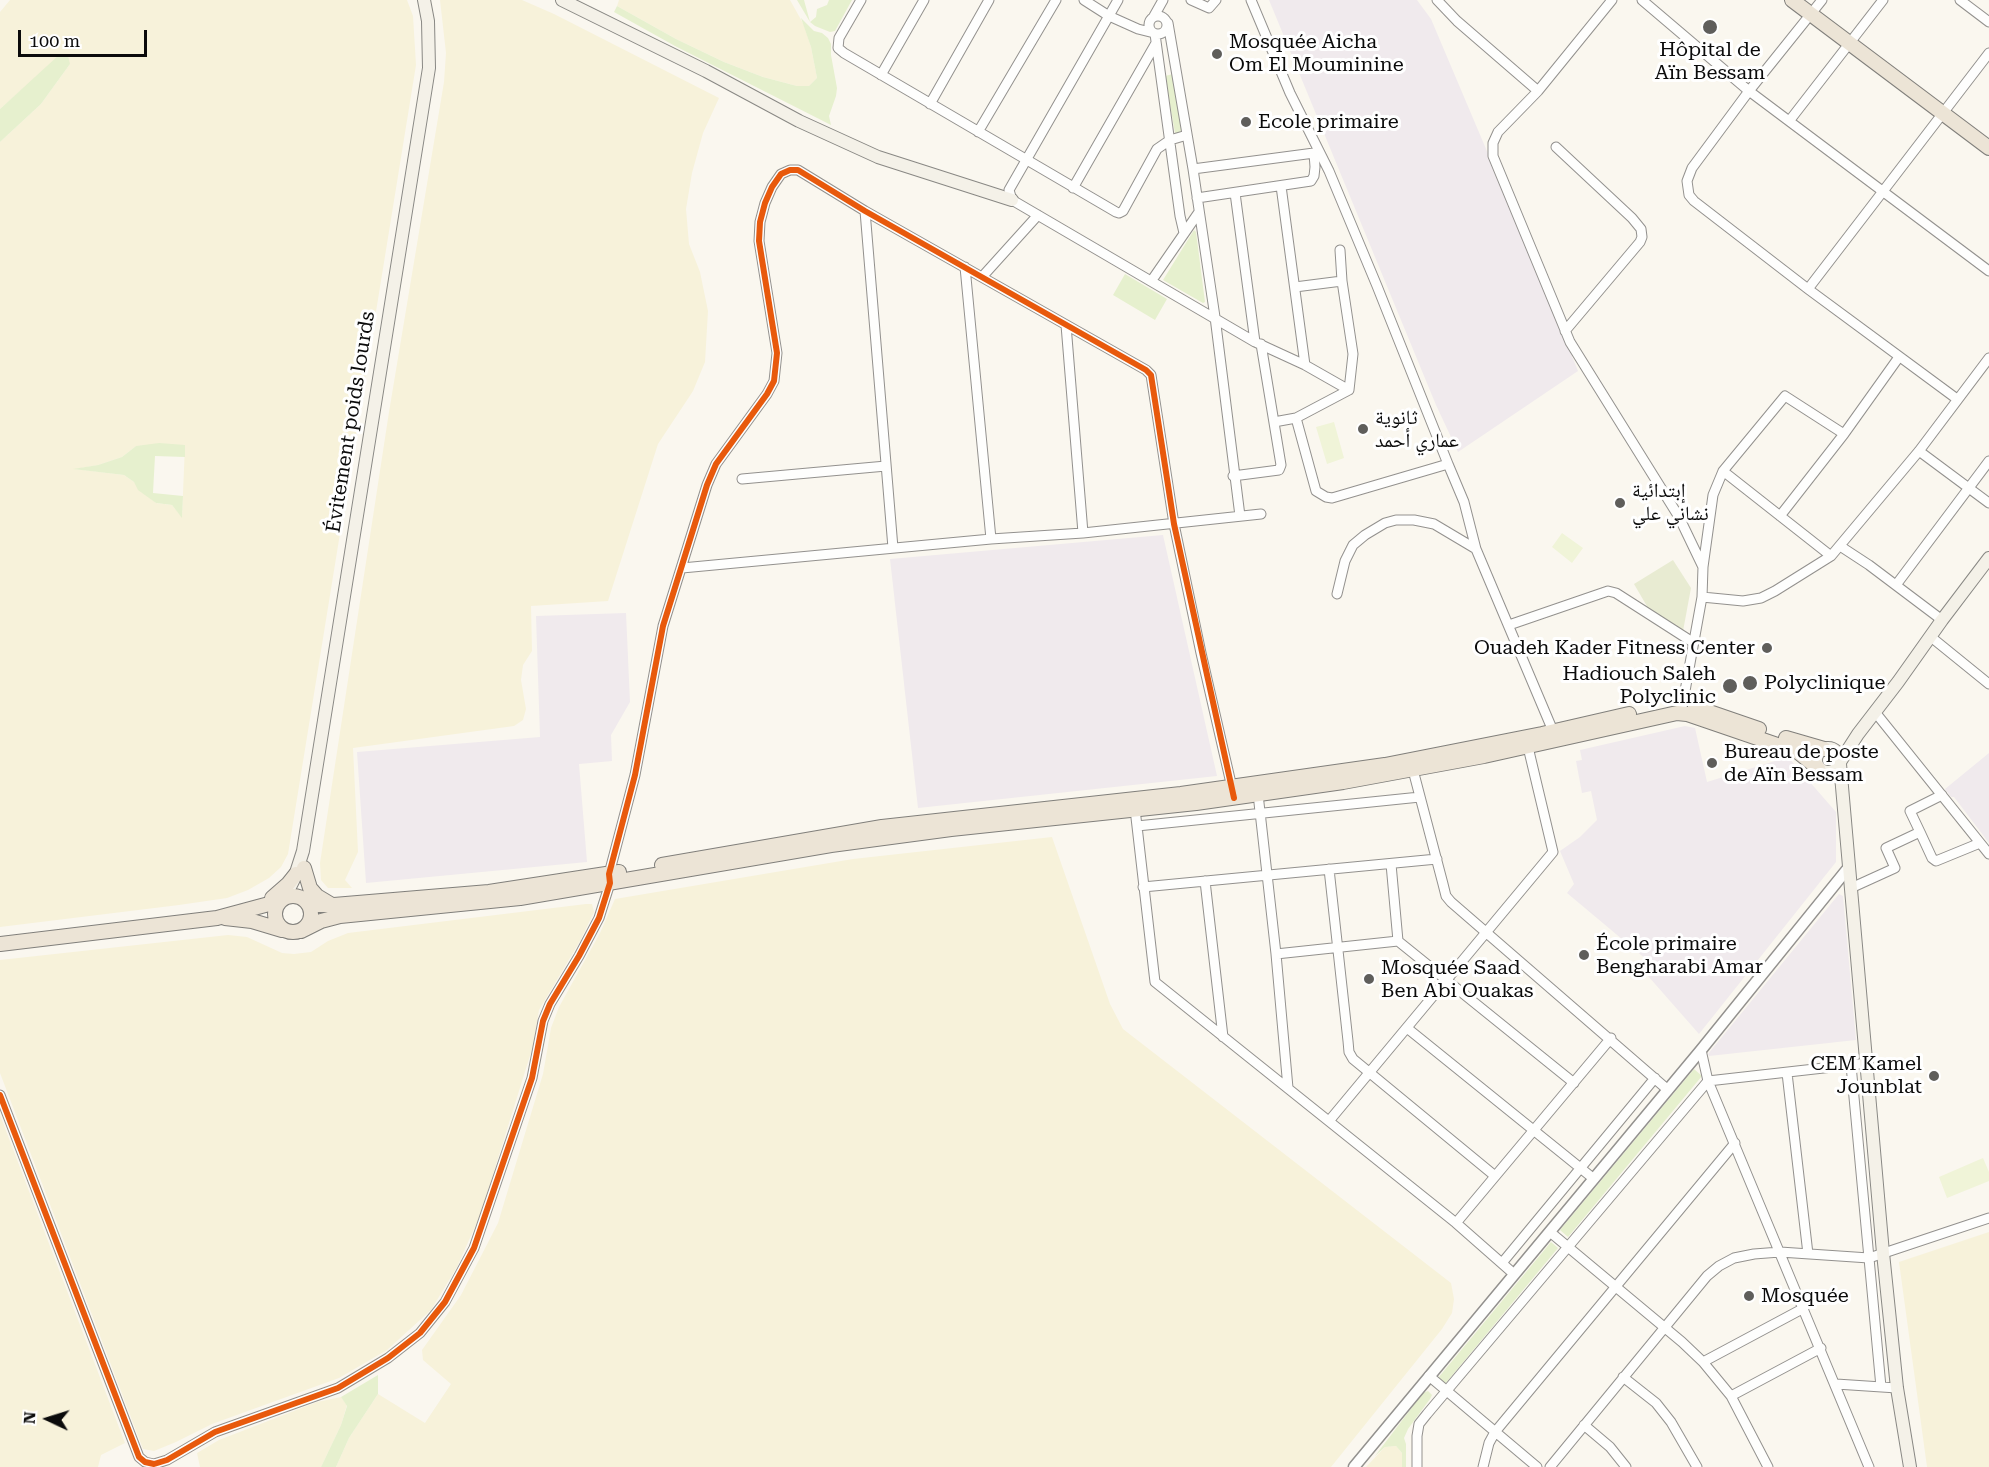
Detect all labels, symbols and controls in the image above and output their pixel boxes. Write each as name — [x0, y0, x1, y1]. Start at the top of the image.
scale bar — [21, 18, 150, 56]
marker: Hôpital de Aïn Bessam — [1701, 18, 1719, 36]
text: 100 m — [29, 30, 80, 51]
place label: Mosquée Aicha Om El Mouminine — [1229, 30, 1404, 77]
place label: Hôpital de Aïn Bessam — [1655, 38, 1765, 85]
marker: Mosquée Aicha Om El Mouminine — [1210, 47, 1224, 61]
place label: Ecole primaire — [1258, 110, 1399, 134]
marker: Ecole primaire — [1239, 115, 1253, 129]
street label: Évitement poids lourds — [322, 310, 380, 534]
place label: ثانوية عماري أحمد — [1375, 406, 1459, 453]
marker: ثانوية عماري أحمد — [1356, 422, 1370, 436]
place label: إبتدائية نشاني علي — [1632, 479, 1709, 526]
marker: إبتدائية نشاني علي — [1613, 496, 1627, 510]
place label: Ouadeh Kader Fitness Center — [1474, 636, 1755, 660]
marker: Ouadeh Kader Fitness Center — [1760, 641, 1774, 655]
place label: Hadiouch Saleh Polyclinic — [1563, 662, 1716, 709]
place label: Polyclinique — [1764, 671, 1885, 695]
marker: Polyclinique — [1741, 674, 1759, 692]
marker: Hadiouch Saleh Polyclinic — [1721, 677, 1739, 695]
place label: Bureau de poste de Aïn Bessam — [1724, 740, 1879, 787]
marker: Bureau de poste de Aïn Bessam — [1705, 756, 1719, 770]
place label: École primaire Bengharabi Amar — [1596, 932, 1763, 979]
marker: École primaire Bengharabi Amar — [1577, 948, 1591, 962]
place label: Mosquée Saad Ben Abi Ouakas — [1381, 956, 1534, 1003]
marker: Mosquée Saad Ben Abi Ouakas — [1362, 972, 1376, 986]
place label: CEM Kamel Jounblat — [1810, 1052, 1922, 1099]
marker: CEM Kamel Jounblat — [1927, 1069, 1941, 1083]
place label: Mosquée — [1761, 1284, 1849, 1308]
marker: Mosquée — [1742, 1289, 1756, 1303]
north arrow — [18, 1389, 78, 1449]
text: N — [20, 1411, 39, 1425]

